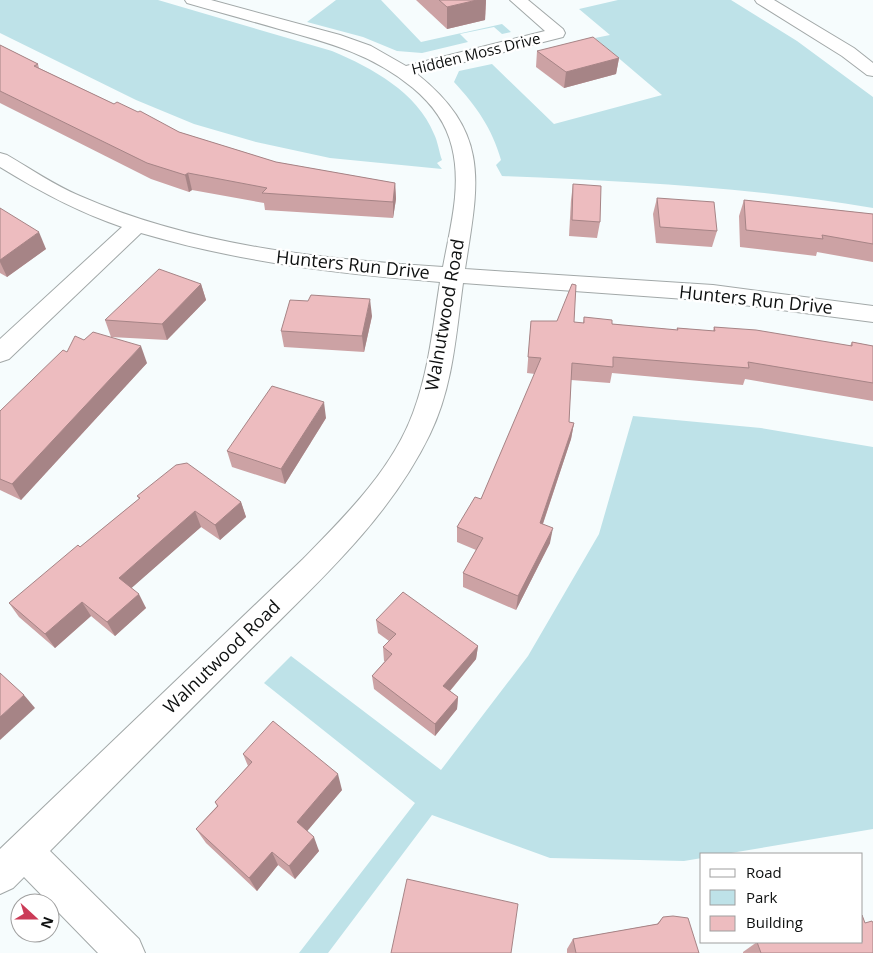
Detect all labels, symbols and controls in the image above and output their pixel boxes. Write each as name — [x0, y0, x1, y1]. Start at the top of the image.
street label: Hidden Moss Drive — [409, 27, 542, 79]
street label: Walnutwood Road — [419, 237, 469, 393]
street label: Hunters Run Drive — [275, 244, 431, 284]
street label: Hunters Run Drive — [678, 279, 834, 319]
street label: Walnutwood Road — [158, 594, 285, 718]
legend — [700, 853, 863, 943]
text: Road — [746, 862, 782, 882]
text: Park — [746, 887, 777, 907]
north arrow — [10, 893, 60, 943]
text: Building — [746, 912, 803, 932]
text: N — [37, 914, 59, 932]

